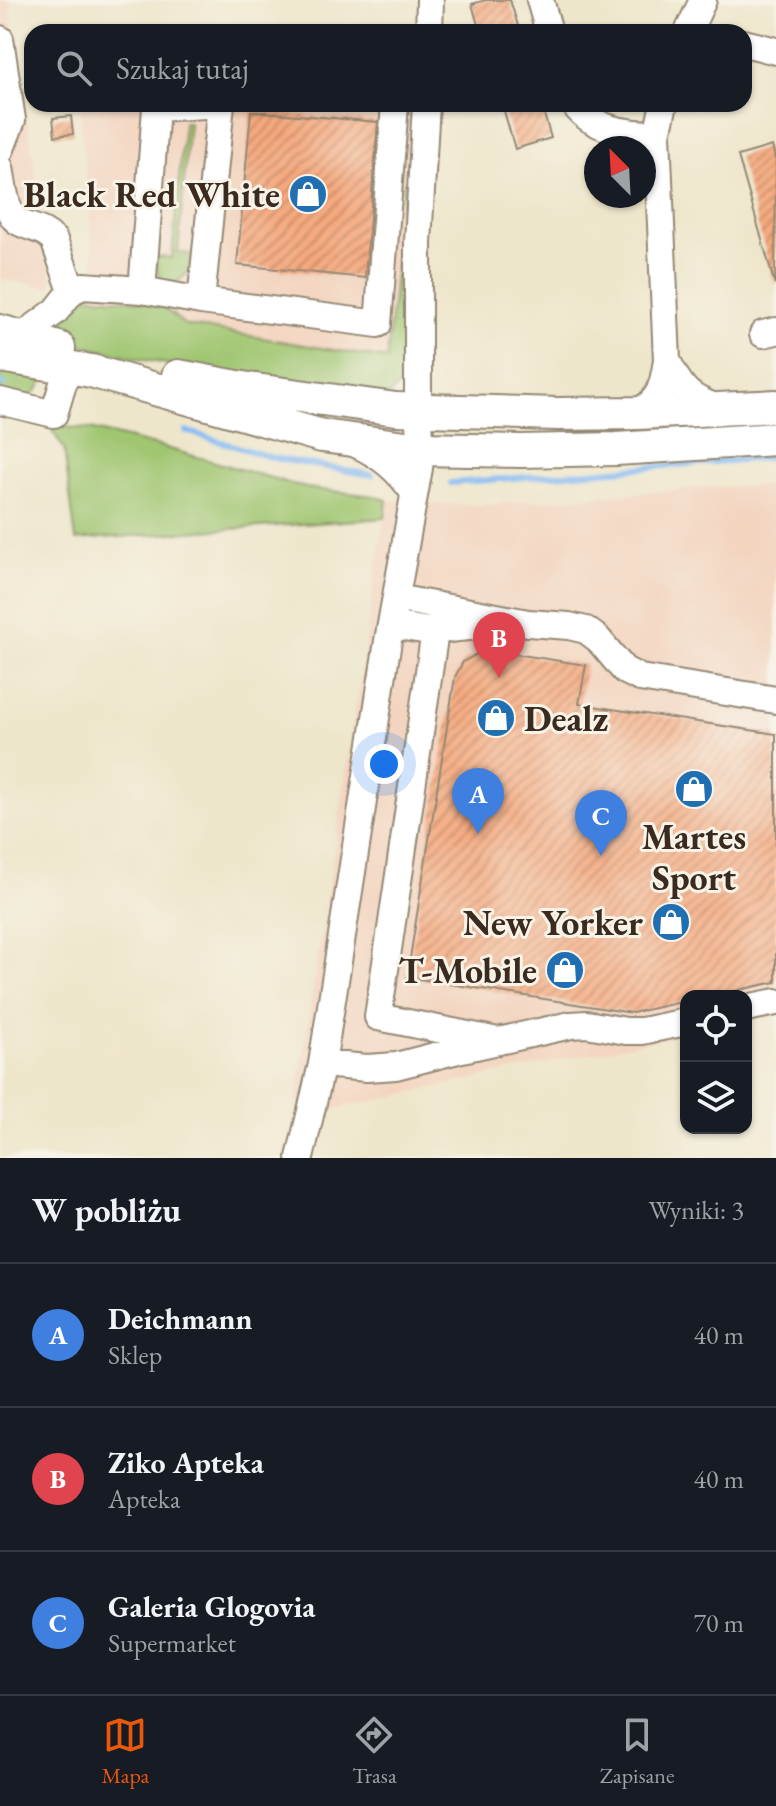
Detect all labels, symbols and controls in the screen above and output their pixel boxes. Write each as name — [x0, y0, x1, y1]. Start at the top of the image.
search box — [24, 24, 752, 112]
icon: search — [52, 46, 96, 90]
text: Szukaj tutaj — [116, 49, 249, 88]
north arrow — [584, 136, 656, 208]
place label: Black Red White — [23, 171, 280, 218]
shop icon: Black Red White — [287, 173, 329, 215]
pin: B — [473, 612, 525, 678]
place label: Dealz — [524, 695, 609, 742]
shop icon: Dealz — [475, 697, 517, 739]
your location — [364, 744, 404, 784]
pin: A — [452, 768, 504, 834]
shop icon: Martes Sport — [673, 768, 715, 810]
pin: C — [575, 790, 627, 856]
place label: Martes Sport — [642, 813, 746, 901]
place label: New Yorker — [463, 899, 643, 946]
shop icon: New Yorker — [650, 901, 692, 943]
place label: T-Mobile — [399, 947, 537, 994]
shop icon: T-Mobile — [544, 949, 586, 991]
map controls — [680, 990, 752, 1134]
button: locate — [680, 990, 752, 1062]
button: layers — [680, 1062, 752, 1134]
text: W pobliżu — [32, 1188, 181, 1232]
text: Wyniki: 3 — [649, 1193, 744, 1227]
text: Deichmann — [108, 1299, 253, 1338]
text: A — [49, 1318, 67, 1352]
text: 40 m — [694, 1318, 744, 1352]
text: Sklep — [108, 1338, 162, 1372]
text: Ziko Apteka — [108, 1443, 264, 1482]
text: B — [50, 1462, 66, 1496]
text: 40 m — [694, 1462, 744, 1496]
text: Apteka — [108, 1482, 180, 1516]
text: Galeria Glogovia — [108, 1587, 315, 1626]
text: C — [49, 1606, 67, 1640]
text: 70 m — [694, 1606, 744, 1640]
text: Supermarket — [108, 1626, 236, 1660]
tab: Mapa — [101, 1713, 149, 1790]
tab: Trasa — [352, 1713, 397, 1790]
tab: Zapisane — [600, 1713, 675, 1790]

